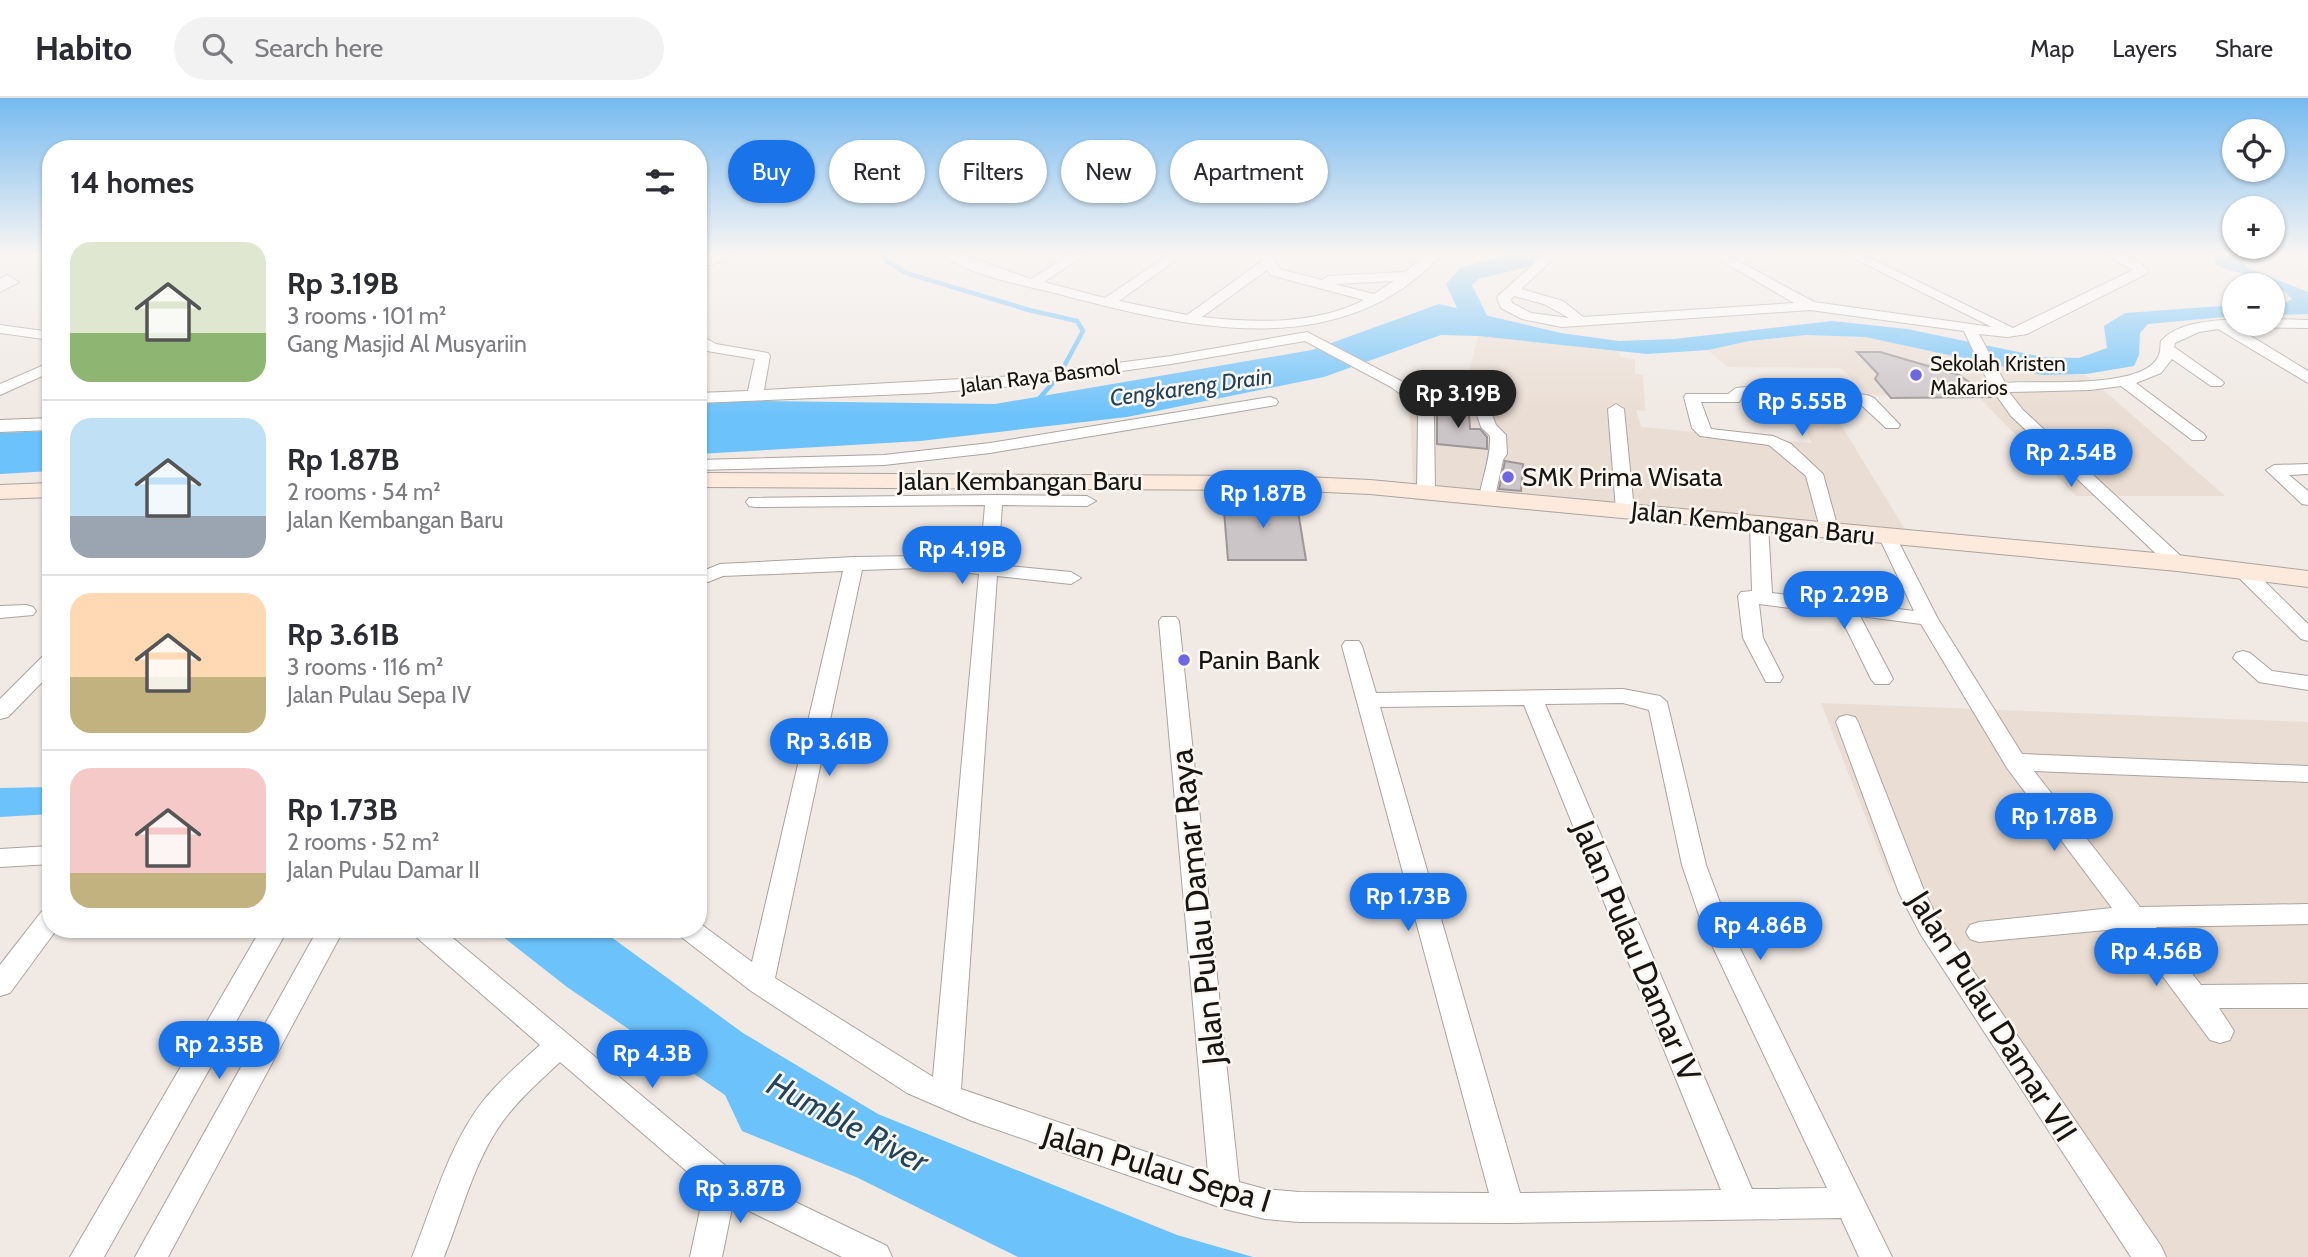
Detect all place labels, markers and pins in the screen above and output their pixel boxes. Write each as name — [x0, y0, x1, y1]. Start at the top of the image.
place label: Sekolah Kristen Makarios — [1930, 351, 2066, 400]
marker: Sekolah Kristen Makarios — [1908, 367, 1924, 383]
pin: Rp 3.19B — [1386, 370, 1530, 430]
pin: Rp 5.55B — [1730, 378, 1874, 438]
pin: Rp 2.54B — [1999, 430, 2143, 489]
place label: SMK Prima Wisata — [1522, 461, 1723, 493]
marker: SMK Prima Wisata — [1500, 469, 1516, 485]
pin: Rp 1.87B — [1191, 470, 1335, 530]
pin: Rp 4.19B — [890, 526, 1034, 586]
pin: Rp 2.29B — [1772, 572, 1916, 631]
place label: Panin Bank — [1198, 644, 1320, 676]
marker: Panin Bank — [1176, 652, 1192, 668]
pin: Rp 3.61B — [757, 718, 901, 778]
pin: Rp 1.78B — [1982, 794, 2126, 853]
pin: Rp 1.73B — [1336, 874, 1480, 933]
pin: Rp 4.86B — [1688, 902, 1832, 962]
pin: Rp 4.56B — [2084, 928, 2228, 988]
pin: Rp 2.35B — [147, 1021, 291, 1081]
pin: Rp 4.3B — [587, 1030, 717, 1090]
pin: Rp 3.87B — [668, 1166, 812, 1225]

